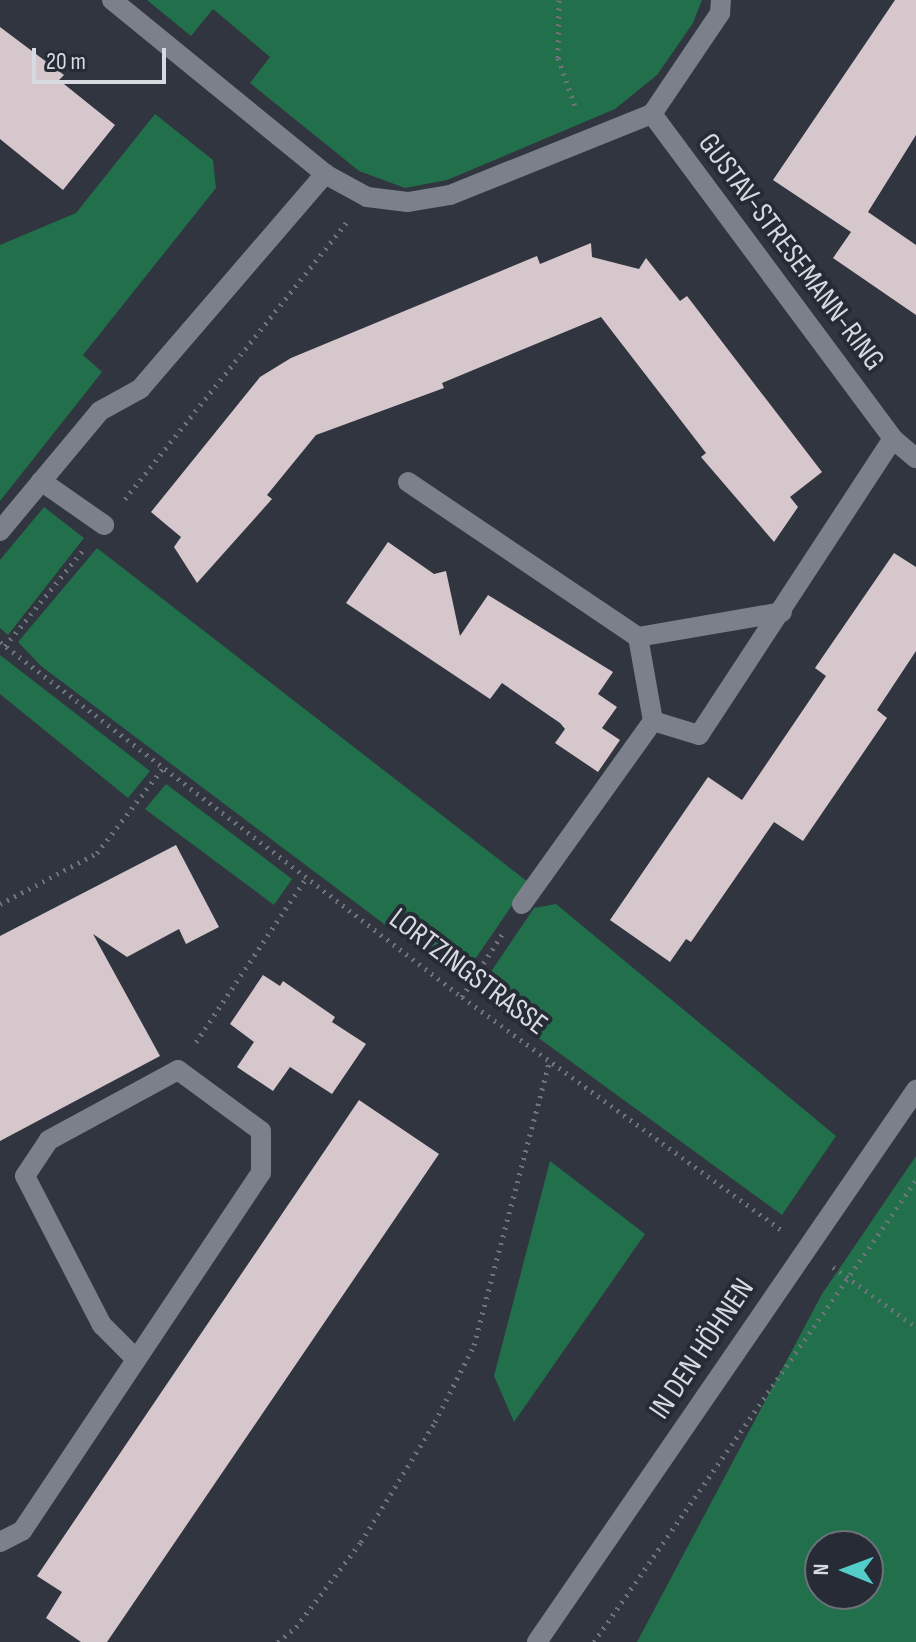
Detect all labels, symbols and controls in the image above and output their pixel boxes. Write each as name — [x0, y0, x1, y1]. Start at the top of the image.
scale bar — [36, 32, 170, 82]
text: 20 m — [46, 47, 86, 76]
street label: GUSTAV-STRESEMANN-RING — [690, 126, 892, 378]
street label: LORTZINGSTRASSE — [382, 901, 554, 1043]
street label: IN DEN HÖHNEN — [642, 1272, 762, 1426]
north arrow — [804, 1530, 884, 1610]
text: N — [808, 1563, 835, 1576]

